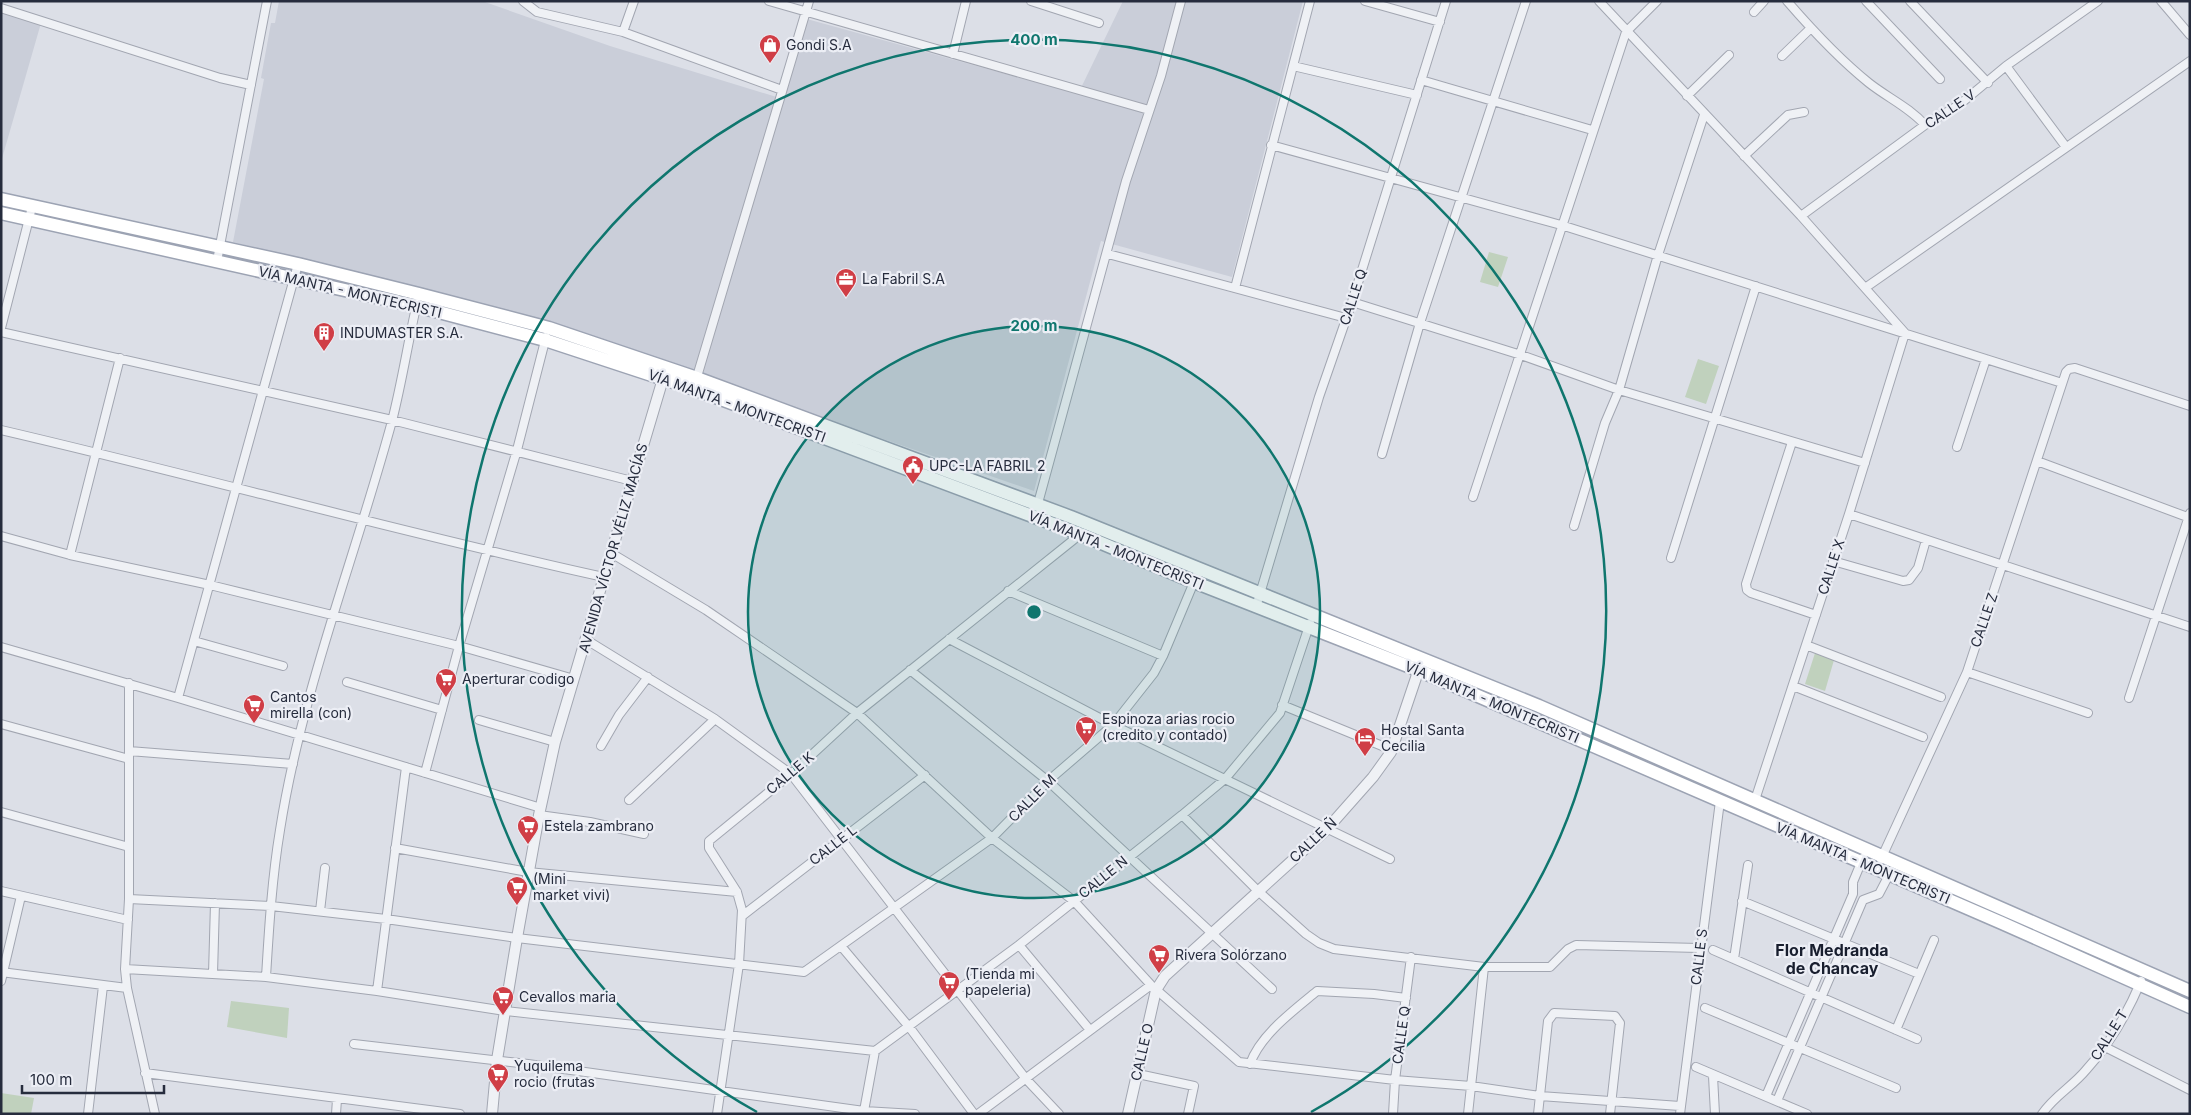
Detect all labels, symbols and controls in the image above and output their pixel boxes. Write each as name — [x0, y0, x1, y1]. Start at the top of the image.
text: 400 m — [1010, 30, 1058, 49]
shop icon: Gondi S.A — [758, 33, 782, 64]
place label: Gondi S.A — [786, 36, 852, 53]
street label: CALLE V — [1921, 85, 1979, 132]
street label: VÍA MANTA - MONTECRISTI — [257, 262, 444, 321]
street label: CALLE Q — [1335, 266, 1370, 327]
office icon: La Fabril S.A — [834, 267, 858, 298]
place label: La Fabril S.A — [862, 270, 945, 287]
text: 200 m — [1011, 316, 1057, 335]
building icon: INDUMASTER S.A. — [312, 321, 336, 352]
place label: INDUMASTER S.A. — [340, 324, 463, 341]
street label: VÍA MANTA - MONTECRISTI — [646, 365, 828, 446]
street label: AVENIDA VÍCTOR VÉLIZ MACÍAS — [574, 441, 651, 655]
public building icon: UPC-LA FABRIL 2 — [901, 454, 925, 485]
place label: UPC-LA FABRIL 2 — [929, 457, 1046, 474]
street label: VÍA MANTA - MONTECRISTI — [1026, 506, 1206, 593]
street label: CALLE X — [1814, 537, 1848, 597]
street label: CALLE Z — [1966, 590, 2001, 649]
centre of rings — [1025, 603, 1043, 621]
street label: VÍA MANTA - MONTECRISTI — [1402, 657, 1582, 746]
supermarket icon: Aperturar codigo — [434, 667, 458, 698]
place label: Aperturar codigo — [462, 670, 574, 687]
place label: Cantos mirella (con) — [270, 688, 352, 721]
supermarket icon: Cantos mirella (con) — [242, 693, 266, 724]
place label: Espinoza arias rocio (credito y contado) — [1102, 710, 1235, 743]
supermarket icon: Espinoza arias rocio (credito y contado) — [1074, 715, 1098, 746]
place label: Hostal Santa Cecilia — [1381, 721, 1465, 754]
hotel icon: Hostal Santa Cecilia — [1353, 726, 1377, 757]
street label: CALLE K — [762, 747, 818, 798]
street label: CALLE M — [1004, 770, 1059, 825]
supermarket icon: Estela zambrano — [516, 814, 540, 845]
street label: CALLE Ñ — [1286, 814, 1340, 866]
place label: Estela zambrano — [544, 817, 654, 834]
street label: VÍA MANTA - MONTECRISTI — [1773, 818, 1953, 907]
street label: CALLE L — [806, 821, 860, 868]
street label: CALLE N — [1075, 852, 1131, 902]
place label: (Mini market vivi) — [533, 870, 610, 903]
supermarket icon: (Mini market vivi) — [505, 875, 529, 906]
street label: CALLE S — [1687, 928, 1710, 986]
district label: Flor Medranda de Chancay — [1775, 940, 1889, 978]
supermarket icon: Rivera Solórzano — [1147, 943, 1171, 974]
place label: Rivera Solórzano — [1175, 946, 1287, 963]
place label: (Tienda mi papeleria) — [965, 965, 1035, 998]
supermarket icon: (Tienda mi papeleria) — [937, 970, 961, 1001]
supermarket icon: Cevallos maria — [491, 985, 515, 1016]
place label: Cevallos maria — [519, 988, 616, 1005]
street label: CALLE Q — [1388, 1005, 1413, 1065]
street label: CALLE T — [2086, 1006, 2131, 1063]
street label: CALLE O — [1127, 1021, 1156, 1082]
place label: Yuquilema rocio (frutas — [514, 1057, 595, 1090]
scale bar — [22, 1062, 165, 1094]
supermarket icon: Yuquilema rocio (frutas — [486, 1062, 510, 1093]
text: 100 m — [30, 1070, 72, 1089]

